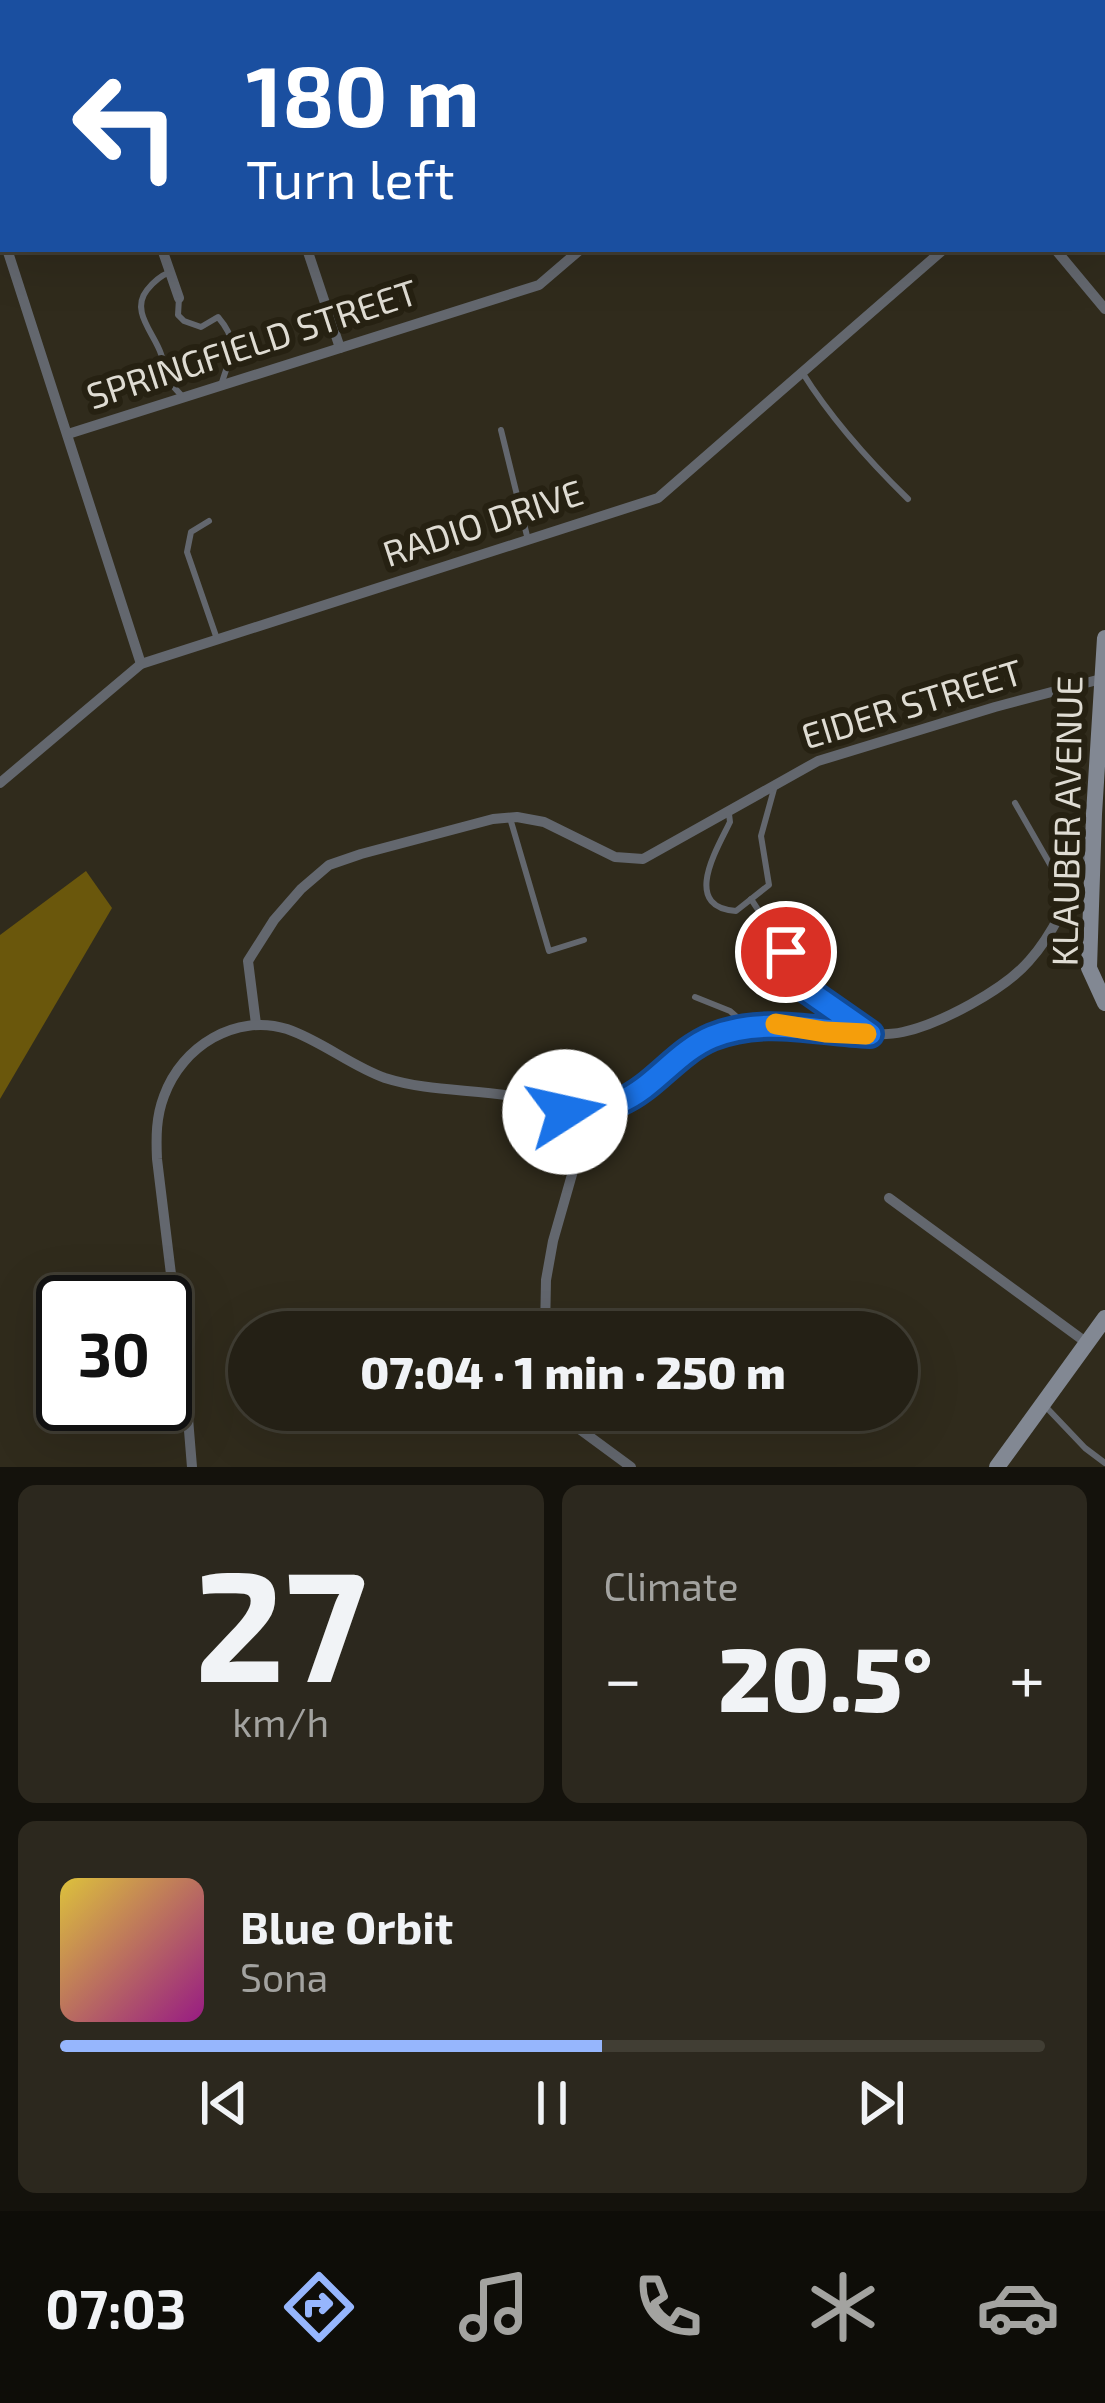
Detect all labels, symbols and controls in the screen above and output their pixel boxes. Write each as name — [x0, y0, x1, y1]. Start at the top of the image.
text: 180 m — [246, 43, 480, 144]
icon: left — [48, 48, 204, 204]
text: Turn left — [246, 145, 455, 210]
street label: SPRINGFIELD STREET — [81, 269, 422, 416]
street label: RADIO DRIVE — [377, 469, 588, 574]
street label: EIDER STREET — [796, 649, 1027, 757]
street label: KLAUBER AVENUE — [1041, 675, 1090, 967]
pin — [735, 901, 837, 1003]
icon: arrive — [753, 919, 819, 985]
position arrow — [502, 1049, 628, 1175]
speed limit sign: 30 — [36, 1275, 192, 1431]
text: 07:04 · 1 min · 250 m — [360, 1344, 786, 1398]
text: 27 — [194, 1526, 367, 1713]
text: Climate — [604, 1562, 738, 1609]
text: 20.5° — [718, 1622, 933, 1730]
text: − — [604, 1637, 642, 1716]
text: + — [1009, 1637, 1045, 1716]
text: km/h — [232, 1698, 329, 1745]
text: Blue Orbit — [240, 1899, 453, 1953]
text: Sona — [240, 1953, 328, 2000]
icon: previous — [191, 2070, 257, 2136]
icon: pause — [519, 2070, 585, 2136]
icon: next — [848, 2070, 914, 2136]
icon: directions — [277, 2265, 361, 2349]
icon: music — [452, 2265, 536, 2349]
icon: phone — [626, 2265, 710, 2349]
icon: climate — [801, 2265, 885, 2349]
icon: car — [976, 2265, 1060, 2349]
text: 07:03 — [45, 2275, 186, 2340]

